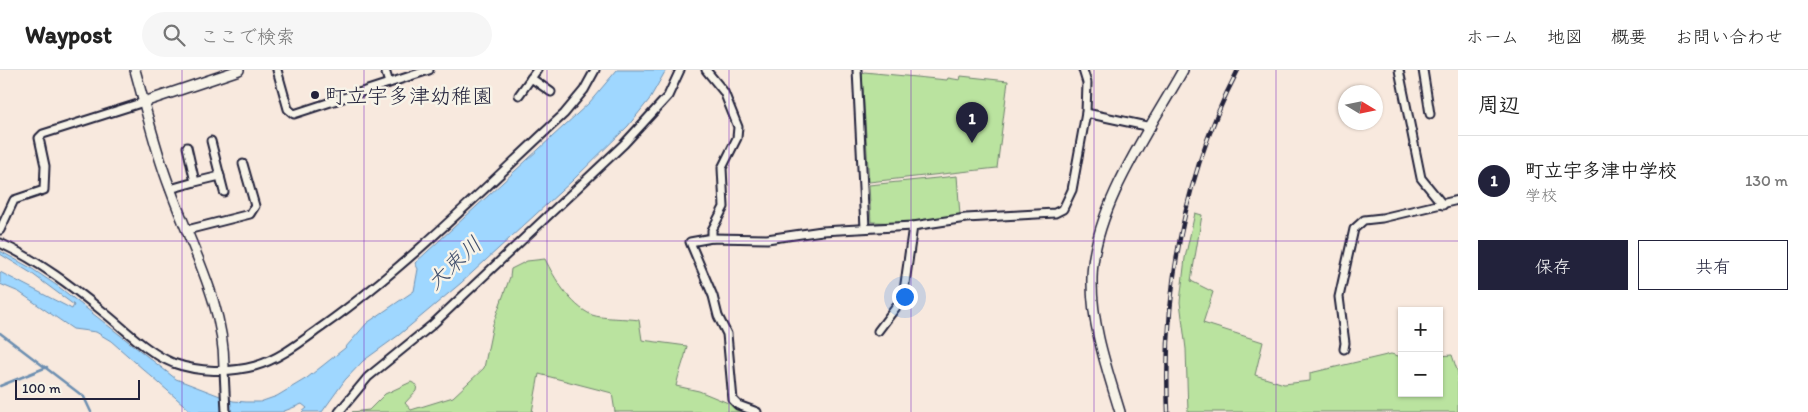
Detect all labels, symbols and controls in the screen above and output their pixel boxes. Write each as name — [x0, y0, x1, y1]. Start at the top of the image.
search box — [142, 12, 492, 57]
text: Waypost — [25, 20, 112, 49]
icon: search — [160, 21, 188, 49]
text: ここで検索 — [200, 25, 295, 48]
text: ホーム — [1466, 26, 1519, 48]
text: 地図 — [1547, 26, 1583, 48]
text: 概要 — [1611, 26, 1647, 48]
text: お問い合わせ — [1675, 26, 1783, 48]
place label: 町立宇多津幼稚園 — [325, 83, 493, 108]
north arrow — [1338, 85, 1383, 130]
marker: 町立宇多津幼稚園 — [309, 89, 321, 101]
text: 周辺 — [1478, 92, 1520, 117]
pin: 1 — [956, 102, 988, 143]
text: 町立宇多津中学校 — [1525, 159, 1677, 182]
text: 1 — [1490, 171, 1498, 190]
text: 130 m — [1745, 171, 1788, 190]
text: 学校 — [1525, 186, 1557, 205]
water label: 大束川 — [421, 231, 487, 295]
button: 保存 — [1478, 240, 1628, 290]
button: 共有 — [1638, 240, 1788, 290]
your location — [892, 284, 918, 310]
map controls — [1398, 307, 1443, 397]
button: + — [1398, 307, 1443, 352]
button: − — [1398, 352, 1443, 397]
scale bar — [15, 377, 140, 400]
text: 100 m — [22, 380, 61, 397]

